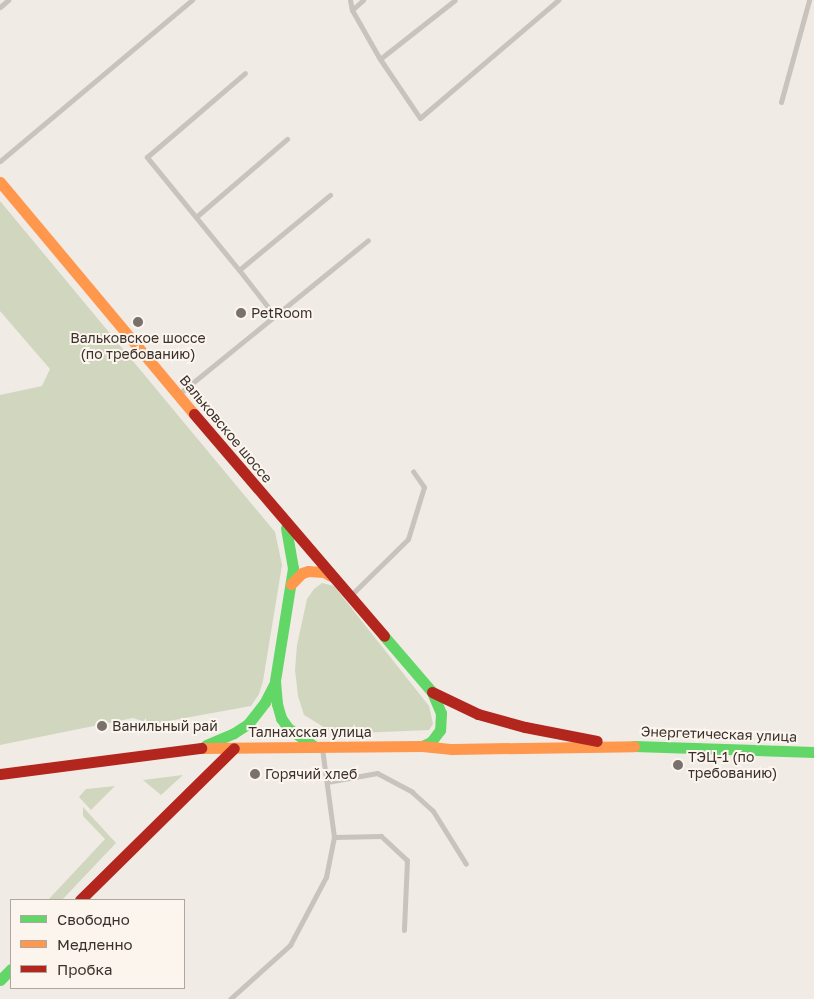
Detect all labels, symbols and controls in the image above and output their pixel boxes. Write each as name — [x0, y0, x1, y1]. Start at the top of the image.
place label: PetRoom — [251, 305, 312, 321]
marker: PetRoom — [235, 307, 247, 319]
marker: Вальковское шоссе (по требованию) — [132, 316, 144, 328]
place label: Вальковское шоссе (по требованию) — [70, 330, 206, 362]
street label: Вальковское шоссе — [176, 372, 276, 486]
place label: Ванильный рай — [112, 718, 218, 734]
marker: Ванильный рай — [96, 720, 108, 732]
street label: Энергетическая улица — [641, 723, 797, 745]
street label: Талнахская улица — [248, 724, 372, 740]
place label: ТЭЦ-1 (по требованию) — [688, 749, 777, 782]
marker: ТЭЦ-1 (по требованию) — [672, 759, 684, 771]
place label: Горячий хлеб — [265, 766, 357, 782]
marker: Горячий хлеб — [249, 768, 261, 780]
legend — [10, 899, 185, 989]
text: Свободно — [57, 910, 130, 928]
text: Медленно — [57, 935, 133, 953]
text: Пробка — [57, 960, 112, 978]

